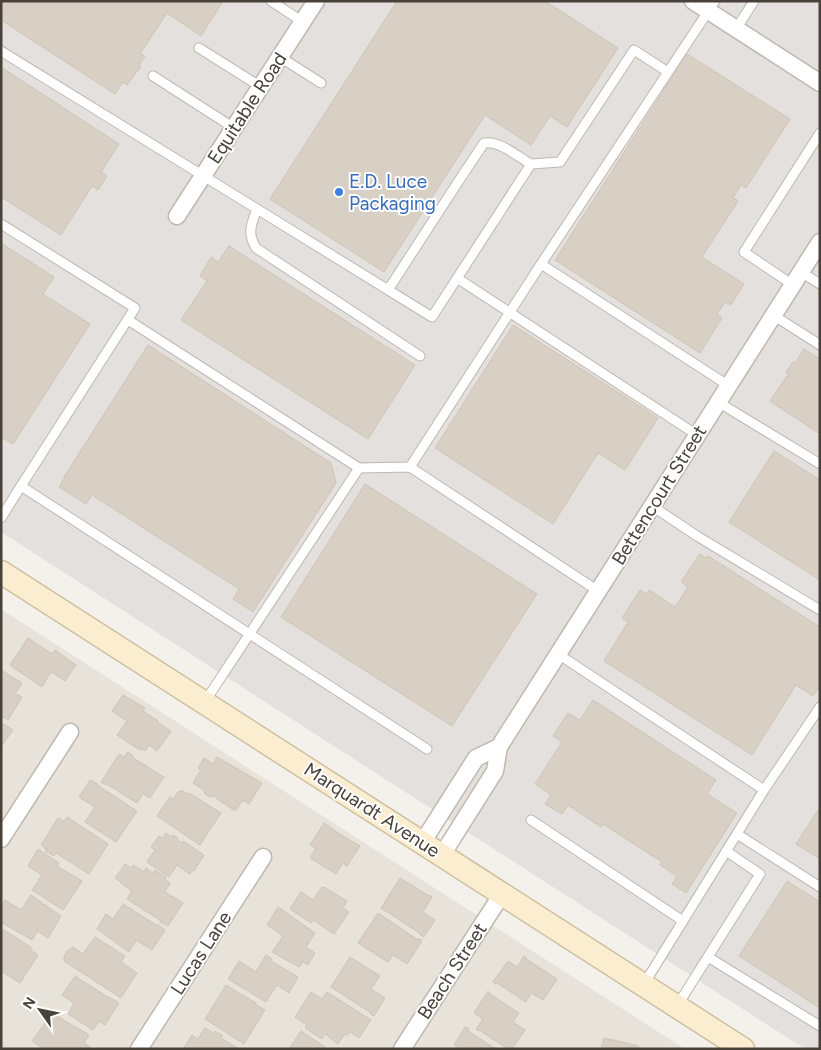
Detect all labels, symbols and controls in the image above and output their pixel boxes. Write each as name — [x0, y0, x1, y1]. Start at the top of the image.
street label: Equitable Road — [202, 48, 292, 168]
place label: E.D. Luce Packaging — [349, 170, 436, 215]
marker: E.D. Luce Packaging — [333, 186, 345, 198]
street label: Bettencourt Street — [607, 421, 711, 569]
street label: Marquardt Avenue — [300, 758, 444, 862]
street label: Lucas Lane — [166, 907, 236, 999]
street label: Beach Street — [412, 918, 492, 1024]
north arrow — [15, 985, 65, 1035]
text: N — [19, 994, 40, 1012]

